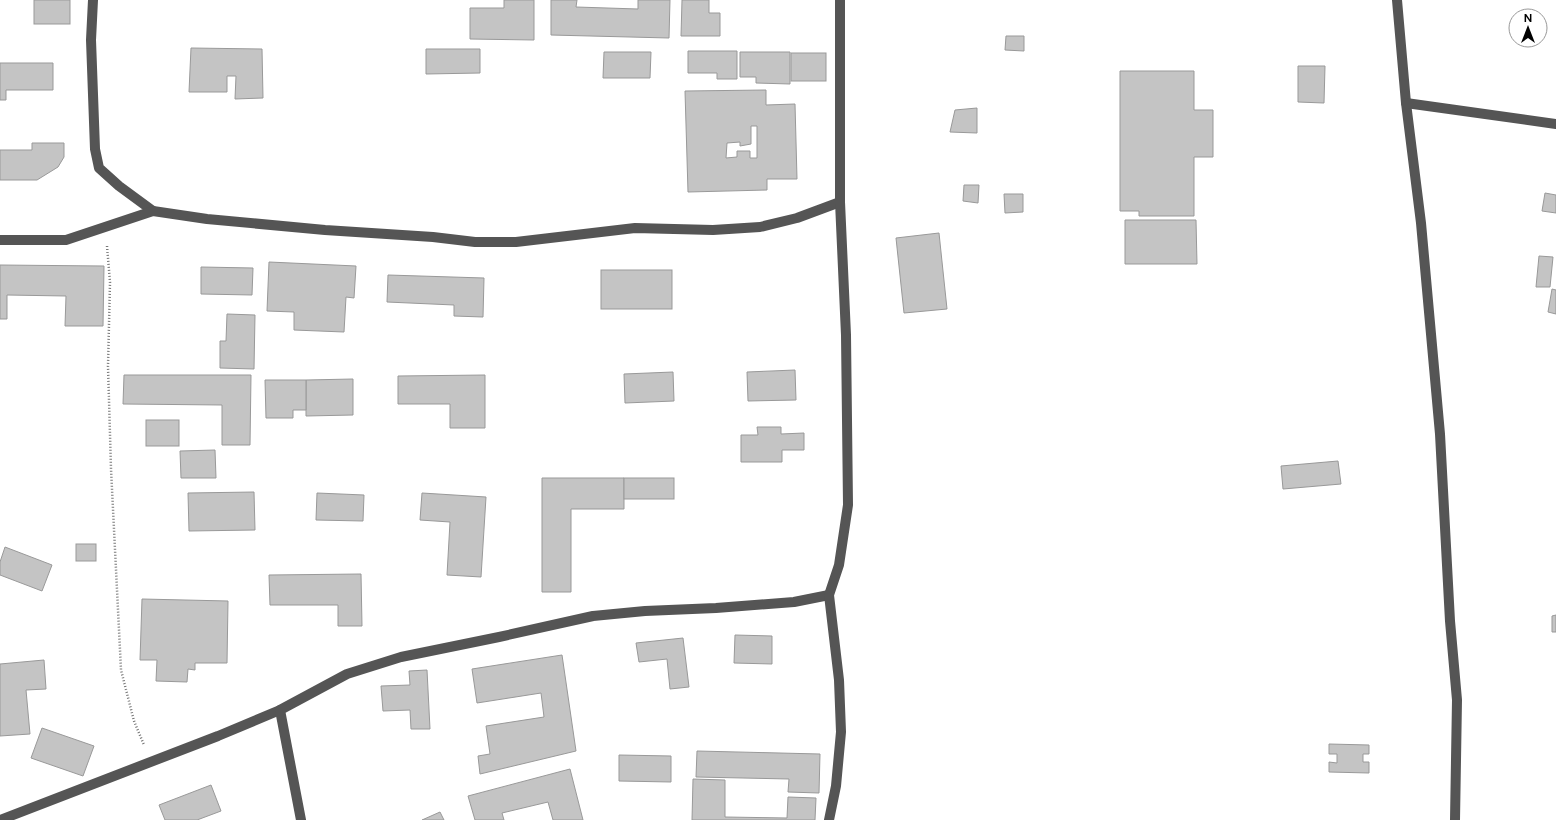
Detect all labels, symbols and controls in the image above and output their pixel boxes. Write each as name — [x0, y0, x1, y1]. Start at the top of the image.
north arrow — [1508, 8, 1548, 48]
text: N — [1524, 12, 1532, 25]

